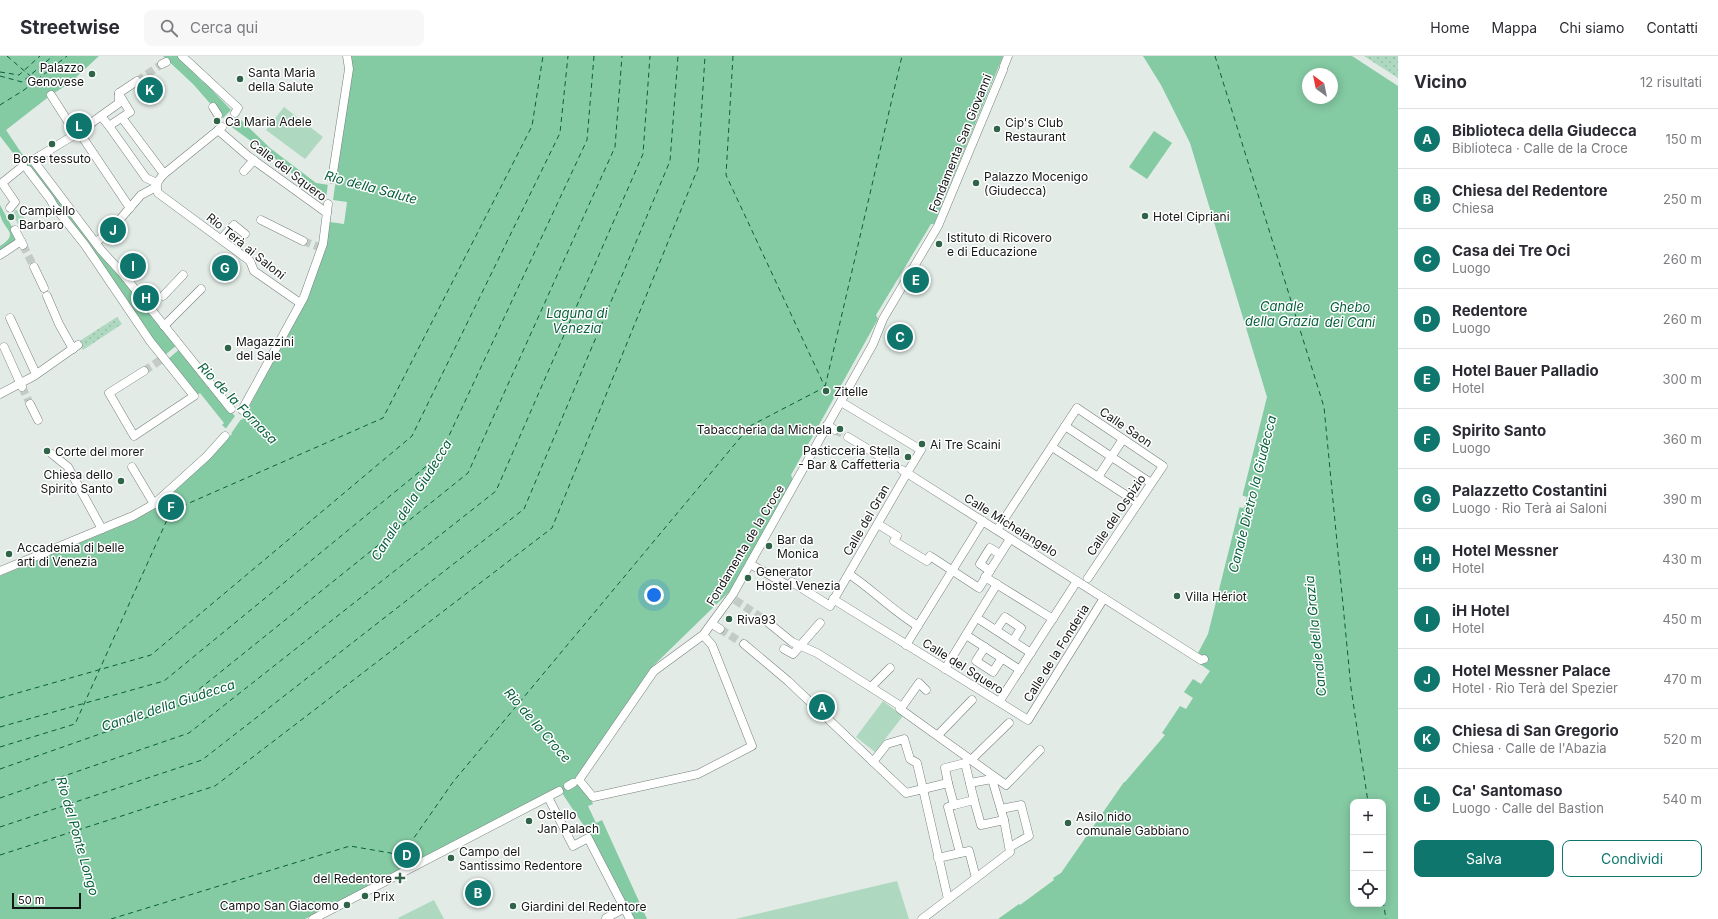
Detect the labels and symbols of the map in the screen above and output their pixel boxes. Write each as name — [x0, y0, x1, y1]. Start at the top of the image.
place label: Palazzo Genovese — [27, 60, 84, 89]
place label: Santa Maria della Salute — [248, 65, 316, 94]
north arrow — [1302, 68, 1338, 104]
marker: Palazzo Genovese — [87, 69, 97, 79]
street label: Fondamenta San Giovanni — [925, 72, 995, 214]
marker: Santa Maria della Salute — [235, 74, 245, 84]
pin: K — [137, 75, 163, 105]
pin: L — [66, 111, 92, 141]
place label: Ca Maria Adele — [225, 114, 312, 129]
place label: Cip's Club Restaurant — [1005, 115, 1066, 144]
marker: Ca Maria Adele — [212, 116, 222, 126]
marker: Cip's Club Restaurant — [992, 124, 1002, 134]
street label: Calle del Squero — [246, 136, 330, 204]
marker: Borse tessuto — [47, 139, 57, 149]
place label: Borse tessuto — [13, 151, 91, 166]
water label: Rio della Salute — [323, 167, 419, 207]
place label: Palazzo Mocenigo (Giudecca) — [984, 169, 1088, 198]
marker: Palazzo Mocenigo (Giudecca) — [971, 178, 981, 188]
place label: Campiello Barbaro — [19, 203, 75, 232]
place label: Hotel Cipriani — [1153, 209, 1230, 224]
street label: Rio Terà ai Saloni — [204, 210, 289, 282]
marker: Hotel Cipriani — [1140, 211, 1150, 221]
marker: Campiello Barbaro — [6, 212, 16, 222]
pin: J — [100, 215, 126, 245]
place label: Istituto di Ricovero e di Educazione — [947, 230, 1052, 259]
marker: Istituto di Ricovero e di Educazione — [934, 239, 944, 249]
pin: I — [120, 251, 146, 281]
pin: G — [212, 253, 238, 283]
pin: E — [903, 265, 929, 295]
pin: H — [133, 283, 159, 313]
water label: Canale della Grazia — [1245, 298, 1319, 329]
water label: Ghebo dei Cani — [1325, 299, 1376, 330]
water label: Laguna di Venezia — [546, 305, 609, 336]
pin: C — [887, 322, 913, 352]
place label: Magazzini del Sale — [236, 334, 294, 363]
marker: Magazzini del Sale — [223, 343, 233, 353]
water label: Rio de la Fornasa — [195, 359, 281, 447]
place label: Zitelle — [834, 384, 868, 399]
marker: Zitelle — [821, 386, 831, 396]
street label: Calle Saon — [1097, 404, 1155, 450]
water label: Canale Dietro la Giudecca — [1225, 414, 1279, 574]
place label: Tabaccheria da Michela — [697, 422, 832, 437]
marker: Tabaccheria da Michela — [835, 424, 845, 434]
water label: Canale della Giudecca — [367, 437, 455, 563]
place label: Ai Tre Scaini — [930, 437, 1001, 452]
marker: Ai Tre Scaini — [917, 439, 927, 449]
place label: Pasticceria Stella - Bar & Caffetteria — [798, 443, 900, 472]
place label: Corte del morer — [55, 444, 144, 459]
marker: Corte del morer — [42, 446, 52, 456]
marker: Pasticceria Stella - Bar & Caffetteria — [903, 452, 913, 462]
place label: Chiesa dello Spirito Santo — [41, 467, 113, 496]
street label: Calle del Ospizio — [1083, 472, 1149, 558]
marker: Chiesa dello Spirito Santo — [116, 476, 126, 486]
street label: Fondamenta de la Croce — [703, 482, 787, 608]
street label: Calle del Gran — [840, 482, 892, 558]
street label: Calle Michelangelo — [961, 490, 1061, 560]
pin: F — [158, 492, 184, 522]
place label: Bar da Monica — [777, 532, 819, 561]
place label: Accademia di belle arti di Venezia — [17, 540, 125, 569]
marker: Bar da Monica — [764, 541, 774, 551]
marker: Accademia di belle arti di Venezia — [4, 549, 14, 559]
place label: Generator Hostel Venezia — [756, 564, 840, 593]
marker: Generator Hostel Venezia — [743, 573, 753, 583]
water label: Canale della Grazia — [1301, 575, 1329, 697]
your location — [644, 585, 664, 605]
place label: Villa Hériot — [1185, 589, 1247, 604]
marker: Villa Hériot — [1172, 591, 1182, 601]
street label: Calle de la Fonderia — [1020, 602, 1092, 704]
place label: Riva93 — [737, 612, 776, 627]
marker: Riva93 — [724, 614, 734, 624]
street label: Calle del Squero — [920, 635, 1006, 697]
water label: Canale della Giudecca — [99, 676, 237, 734]
water label: Rio de la Croce — [501, 684, 575, 766]
pin: A — [809, 692, 835, 722]
water label: Rio del Ponte Longo — [53, 775, 103, 897]
place label: Ostello Jan Palach — [537, 807, 599, 836]
place label: Asilo nido comunale Gabbiano — [1076, 809, 1189, 838]
marker: Ostello Jan Palach — [524, 816, 534, 826]
marker: Asilo nido comunale Gabbiano — [1063, 818, 1073, 828]
pin: D — [394, 840, 420, 870]
place label: Campo del Santissimo Redentore — [459, 844, 582, 873]
marker: Campo del Santissimo Redentore — [446, 853, 456, 863]
place label: del Redentore — [313, 871, 392, 886]
marker: del Redentore — [395, 873, 405, 883]
pin: B — [465, 878, 491, 908]
place label: Prix — [373, 889, 395, 904]
scale bar — [12, 891, 81, 910]
marker: Prix — [360, 891, 370, 901]
place label: Campo San Giacomo — [220, 898, 339, 913]
place label: Giardini del Redentore — [521, 899, 646, 914]
marker: Campo San Giacomo — [342, 900, 352, 910]
marker: Giardini del Redentore — [508, 901, 518, 911]

